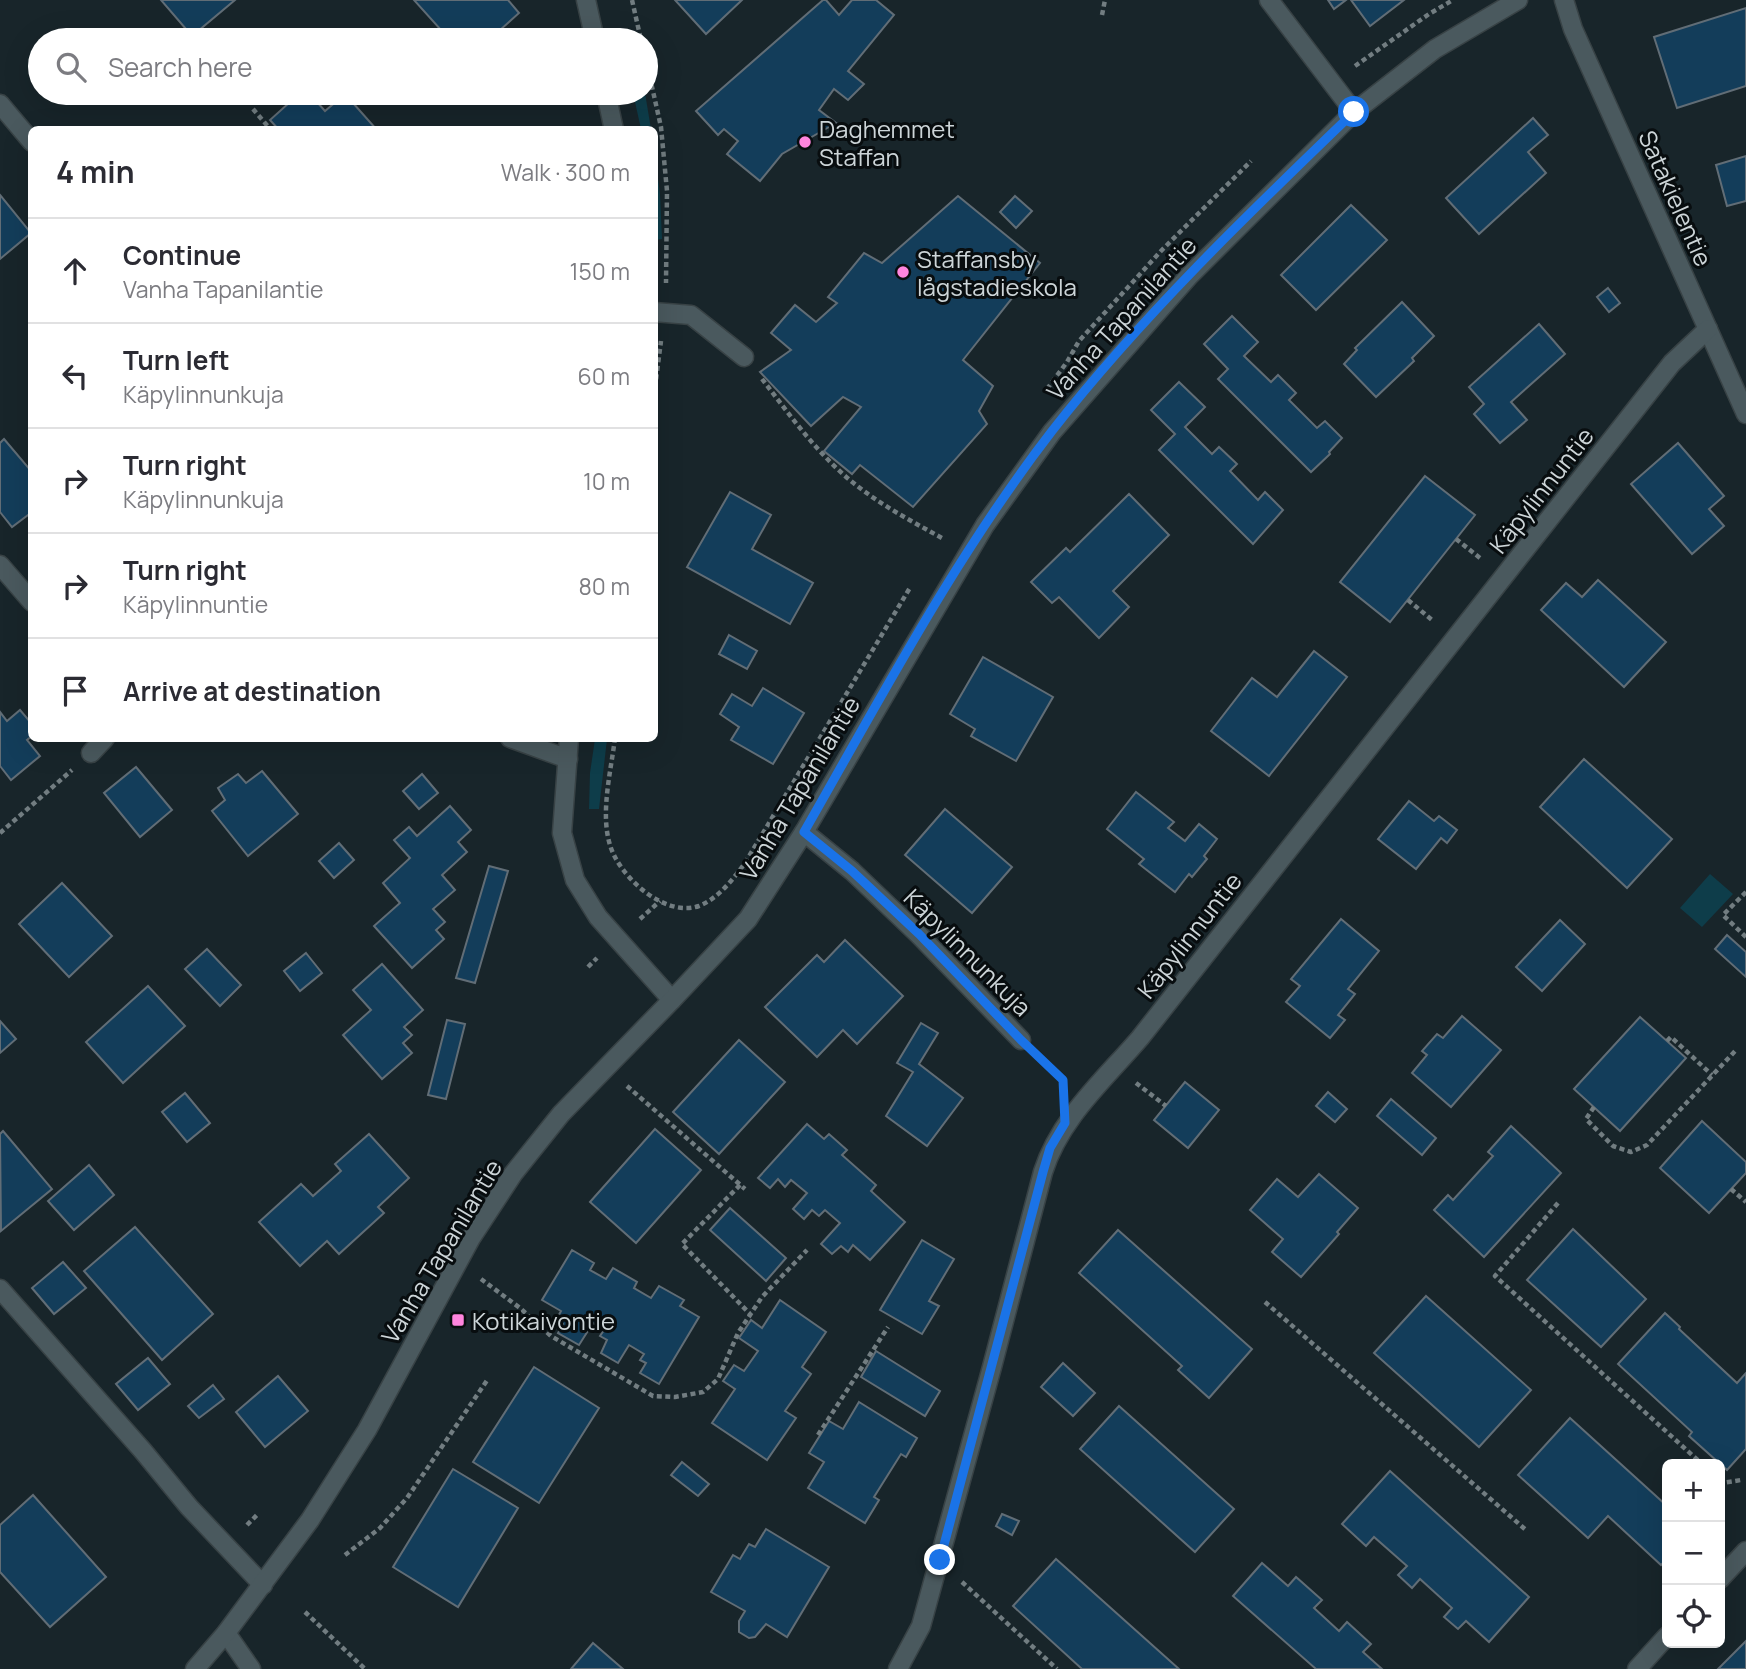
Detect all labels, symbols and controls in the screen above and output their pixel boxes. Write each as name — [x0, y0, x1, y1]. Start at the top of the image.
search box — [28, 28, 658, 105]
icon: search — [52, 48, 90, 86]
text: Search here — [108, 49, 253, 85]
route start — [1338, 96, 1369, 127]
place label: Daghemmet Staffan — [819, 112, 955, 173]
street label: Satakielentie — [1631, 125, 1721, 271]
marker: Daghemmet Staffan — [797, 134, 813, 150]
text: 4 min — [56, 151, 134, 192]
text: Walk · 300 m — [501, 156, 630, 188]
street label: Vanha Tapanilantie — [1039, 229, 1203, 407]
text: Continue — [123, 237, 241, 273]
place label: Staffansby lågstadieskola — [917, 242, 1077, 303]
icon: ahead — [56, 252, 94, 290]
text: 150 m — [570, 255, 630, 287]
marker: Staffansby lågstadieskola — [895, 264, 911, 280]
text: Vanha Tapanilantie — [123, 273, 323, 305]
text: Turn left — [123, 342, 230, 378]
icon: left — [56, 357, 94, 395]
text: 60 m — [578, 360, 630, 392]
text: Käpylinnunkuja — [123, 378, 284, 410]
street label: Käpylinnuntie — [1481, 420, 1601, 560]
text: Turn right — [123, 447, 247, 483]
icon: right — [56, 462, 94, 500]
text: 10 m — [583, 465, 630, 497]
text: Käpylinnunkuja — [123, 483, 284, 515]
text: Turn right — [123, 552, 247, 588]
icon: right — [56, 567, 94, 605]
text: 80 m — [579, 570, 630, 602]
text: Käpylinnuntie — [123, 588, 268, 620]
icon: arrive — [56, 672, 94, 710]
text: Arrive at destination — [123, 673, 381, 709]
street label: Vanha Tapanilantie — [731, 690, 867, 886]
street label: Käpylinnuntie — [1129, 865, 1249, 1005]
street label: Käpylinnunkuja — [897, 881, 1039, 1023]
street label: Vanha Tapanilantie — [373, 1153, 509, 1349]
place label: Kotikaivontie — [472, 1304, 615, 1337]
marker: Kotikaivontie — [450, 1312, 466, 1328]
map controls — [1662, 1459, 1725, 1648]
button: + — [1662, 1459, 1725, 1522]
button: − — [1662, 1522, 1725, 1585]
route end — [924, 1544, 955, 1575]
button: locate — [1662, 1585, 1725, 1648]

